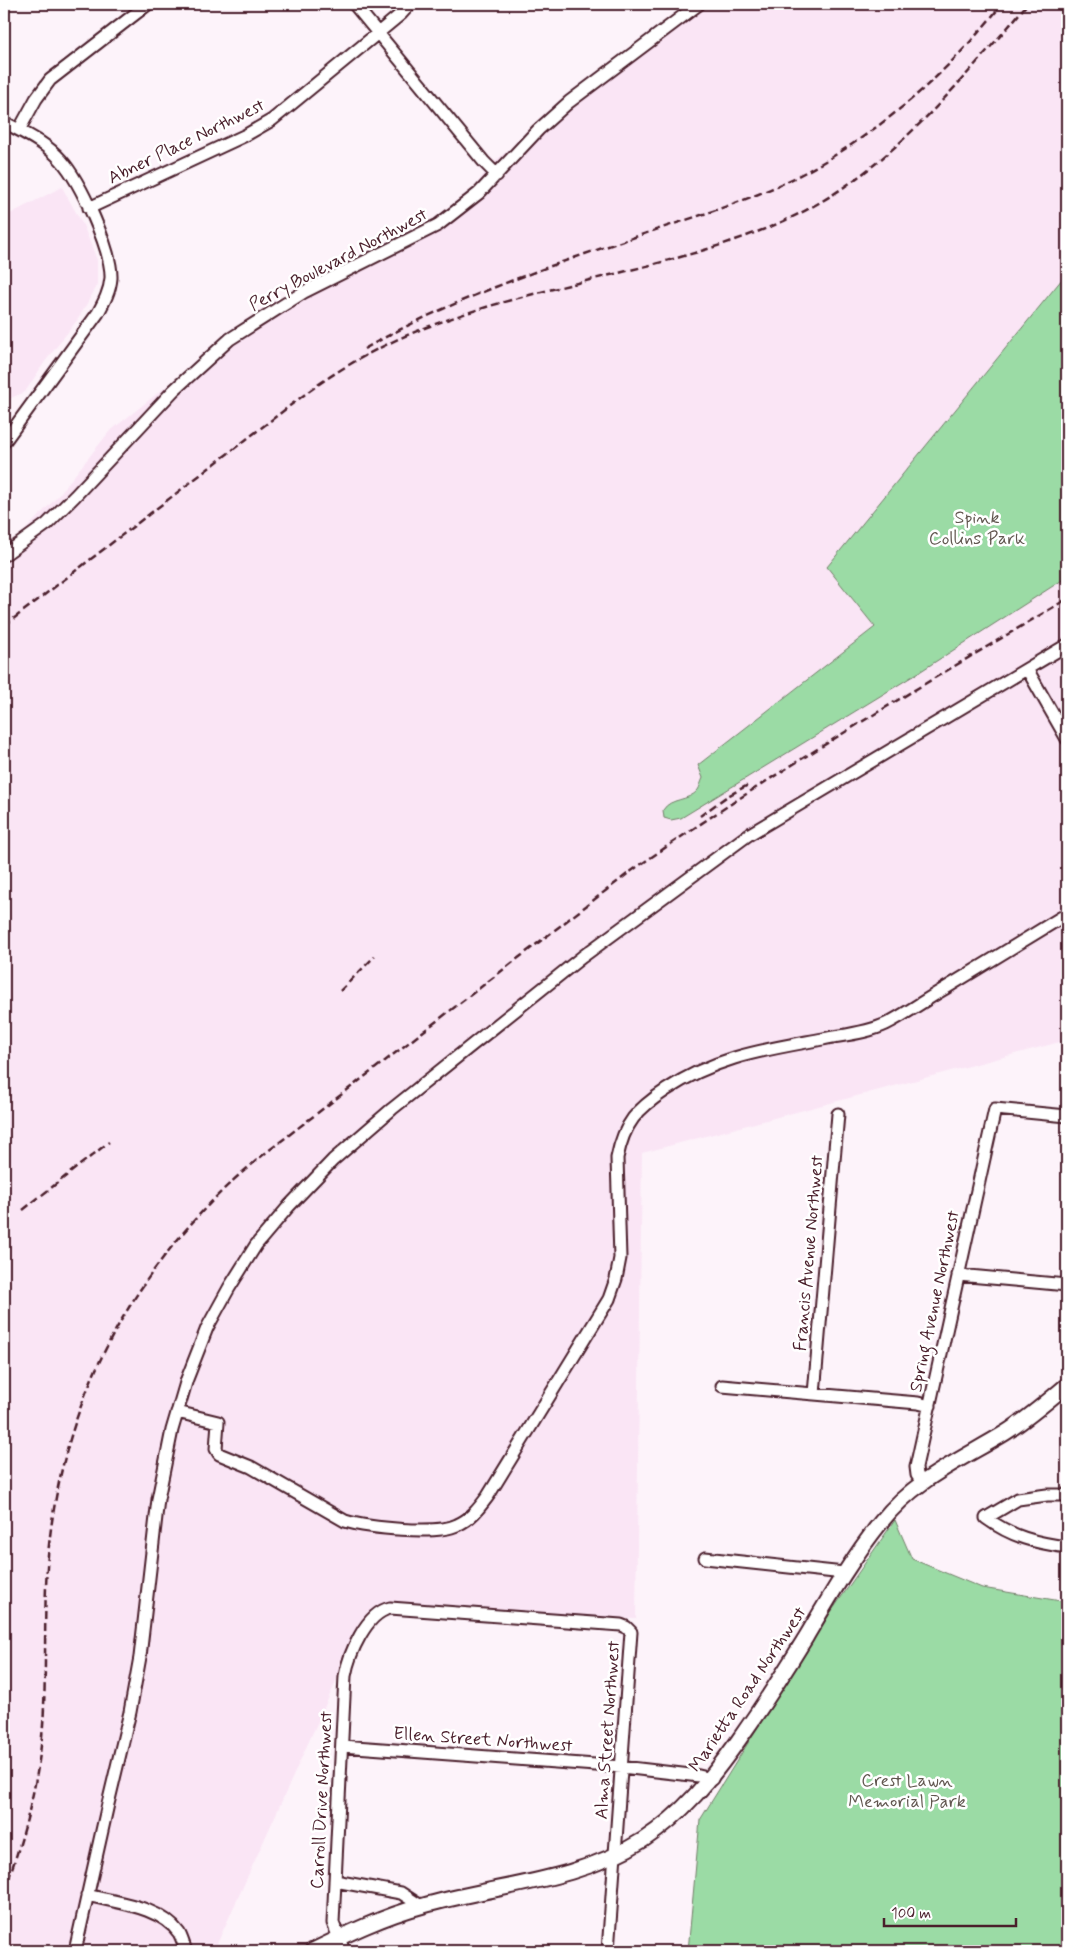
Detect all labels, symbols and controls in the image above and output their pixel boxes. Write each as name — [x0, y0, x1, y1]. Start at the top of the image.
street label: Abner Place Northwest — [104, 93, 269, 190]
street label: Perry Boulevard Northwest — [245, 202, 432, 317]
park label: Spink Collins Park — [929, 506, 1025, 551]
street label: Francis Avenue Northwest — [788, 1154, 830, 1352]
street label: Spring Avenue Northwest — [904, 1208, 968, 1395]
street label: Marietta Road Northwest — [683, 1602, 812, 1777]
street label: Alma Street Northwest — [590, 1639, 626, 1820]
street label: Carroll Drive Northwest — [305, 1710, 339, 1890]
street label: Ellen Street Northwest — [393, 1722, 574, 1758]
park label: Crest Lawn Memorial Park — [848, 1769, 966, 1814]
scale bar — [884, 1895, 1016, 1927]
text: 100 m — [891, 1904, 931, 1924]

